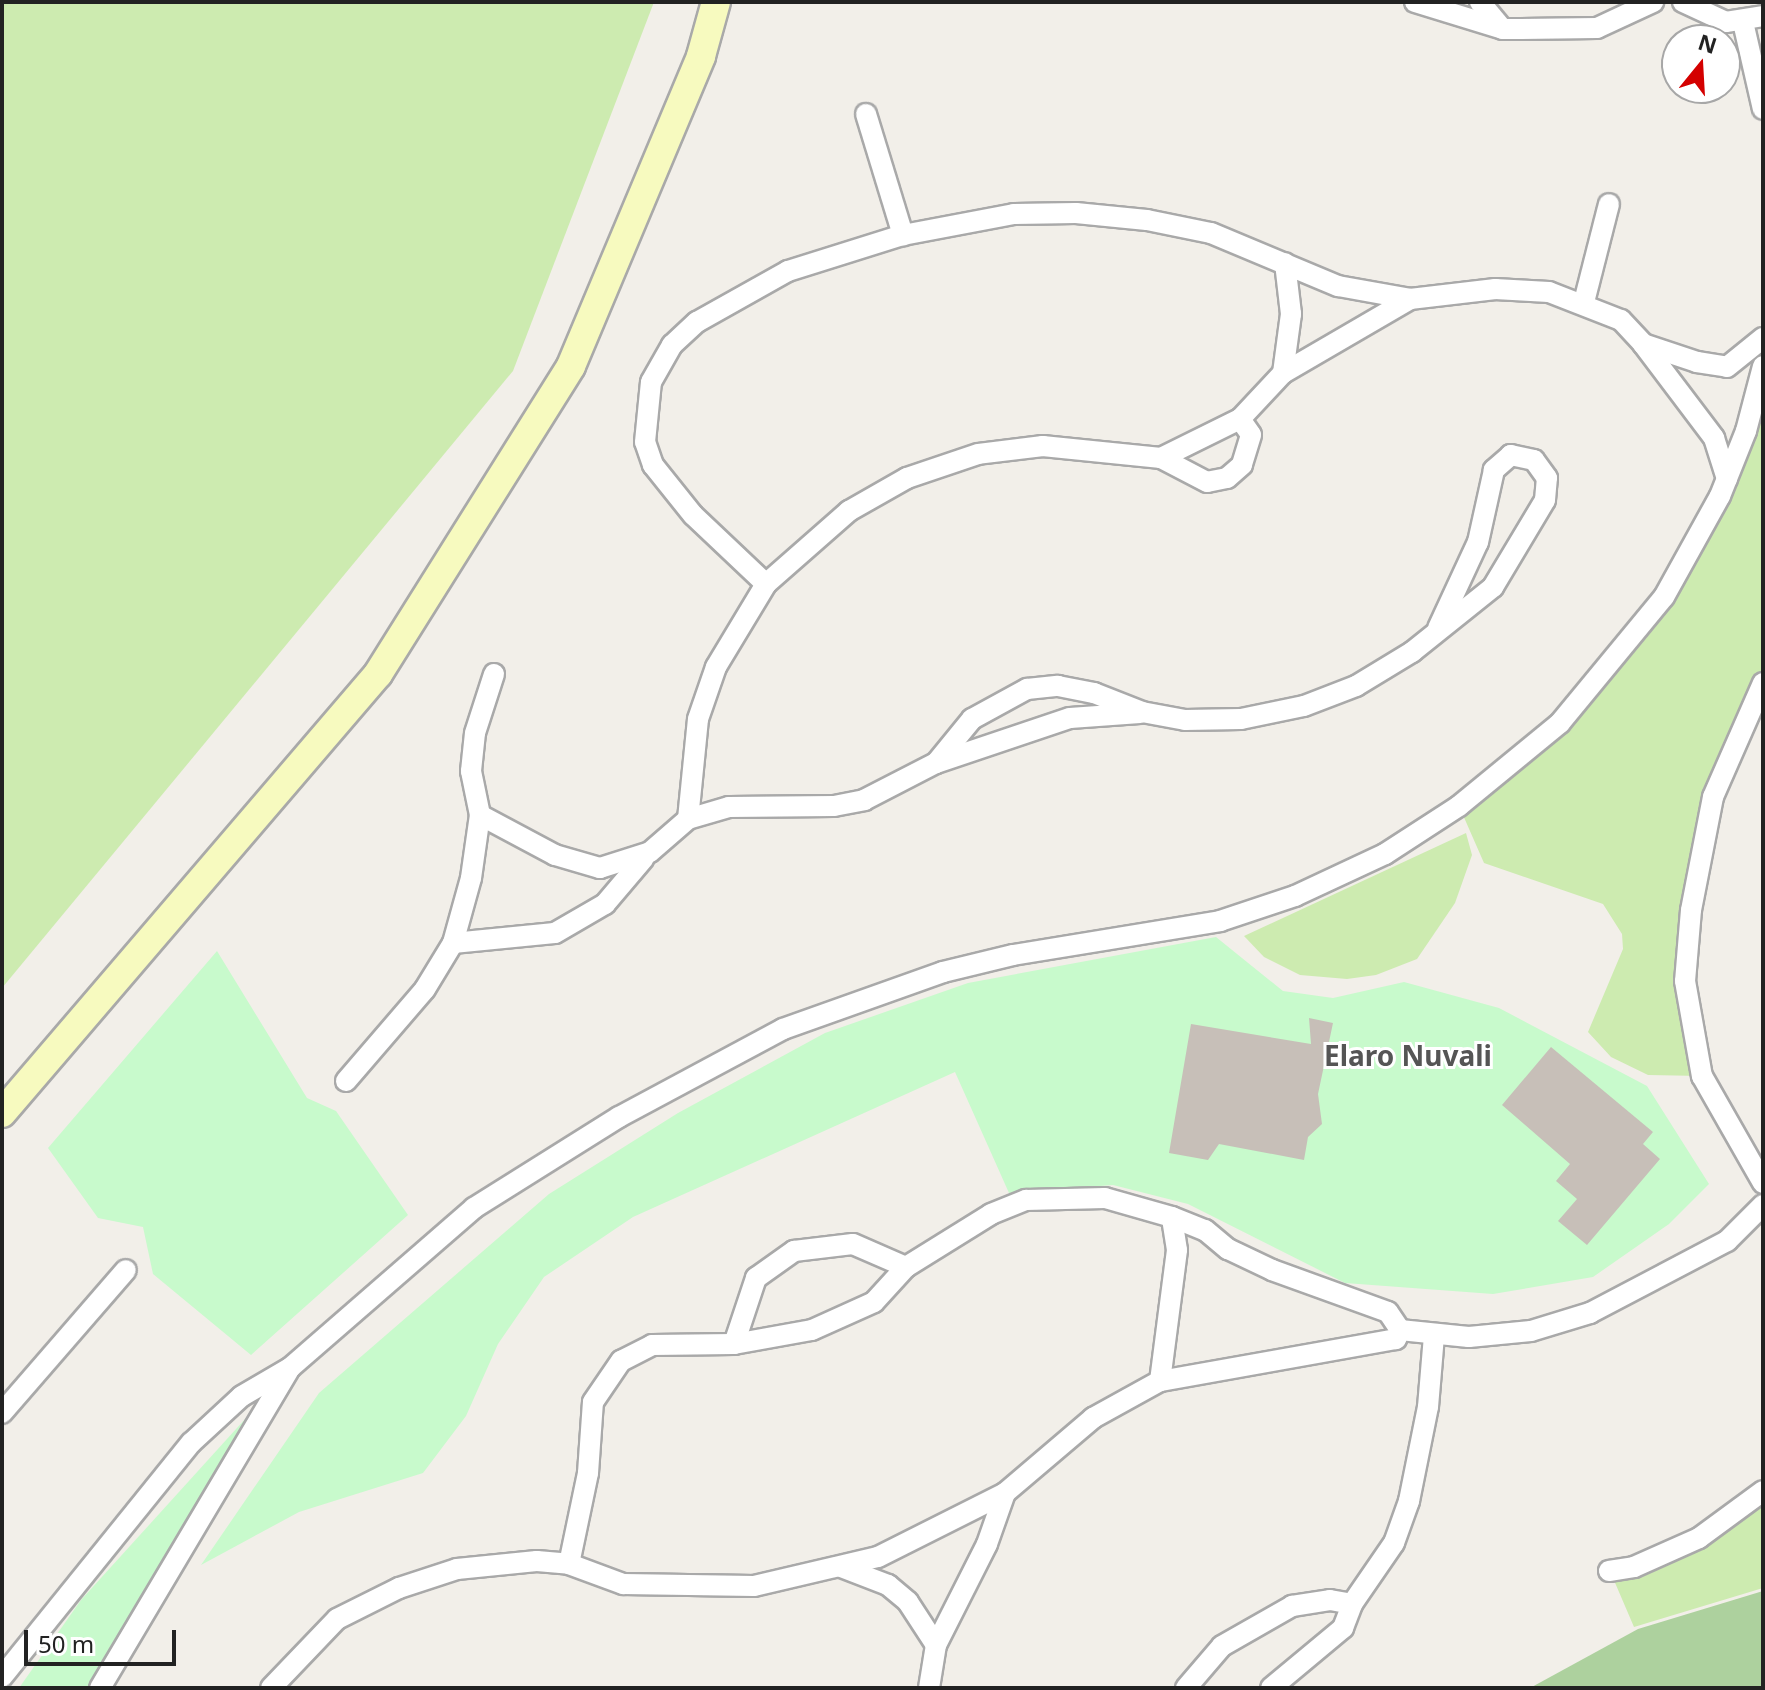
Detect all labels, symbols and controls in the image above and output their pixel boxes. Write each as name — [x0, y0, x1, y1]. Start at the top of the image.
north arrow — [1661, 24, 1741, 104]
text: N — [1695, 26, 1721, 60]
district label: Elaro Nuvali — [1324, 1038, 1492, 1072]
scale bar — [28, 1614, 180, 1664]
text: 50 m — [38, 1627, 94, 1660]

